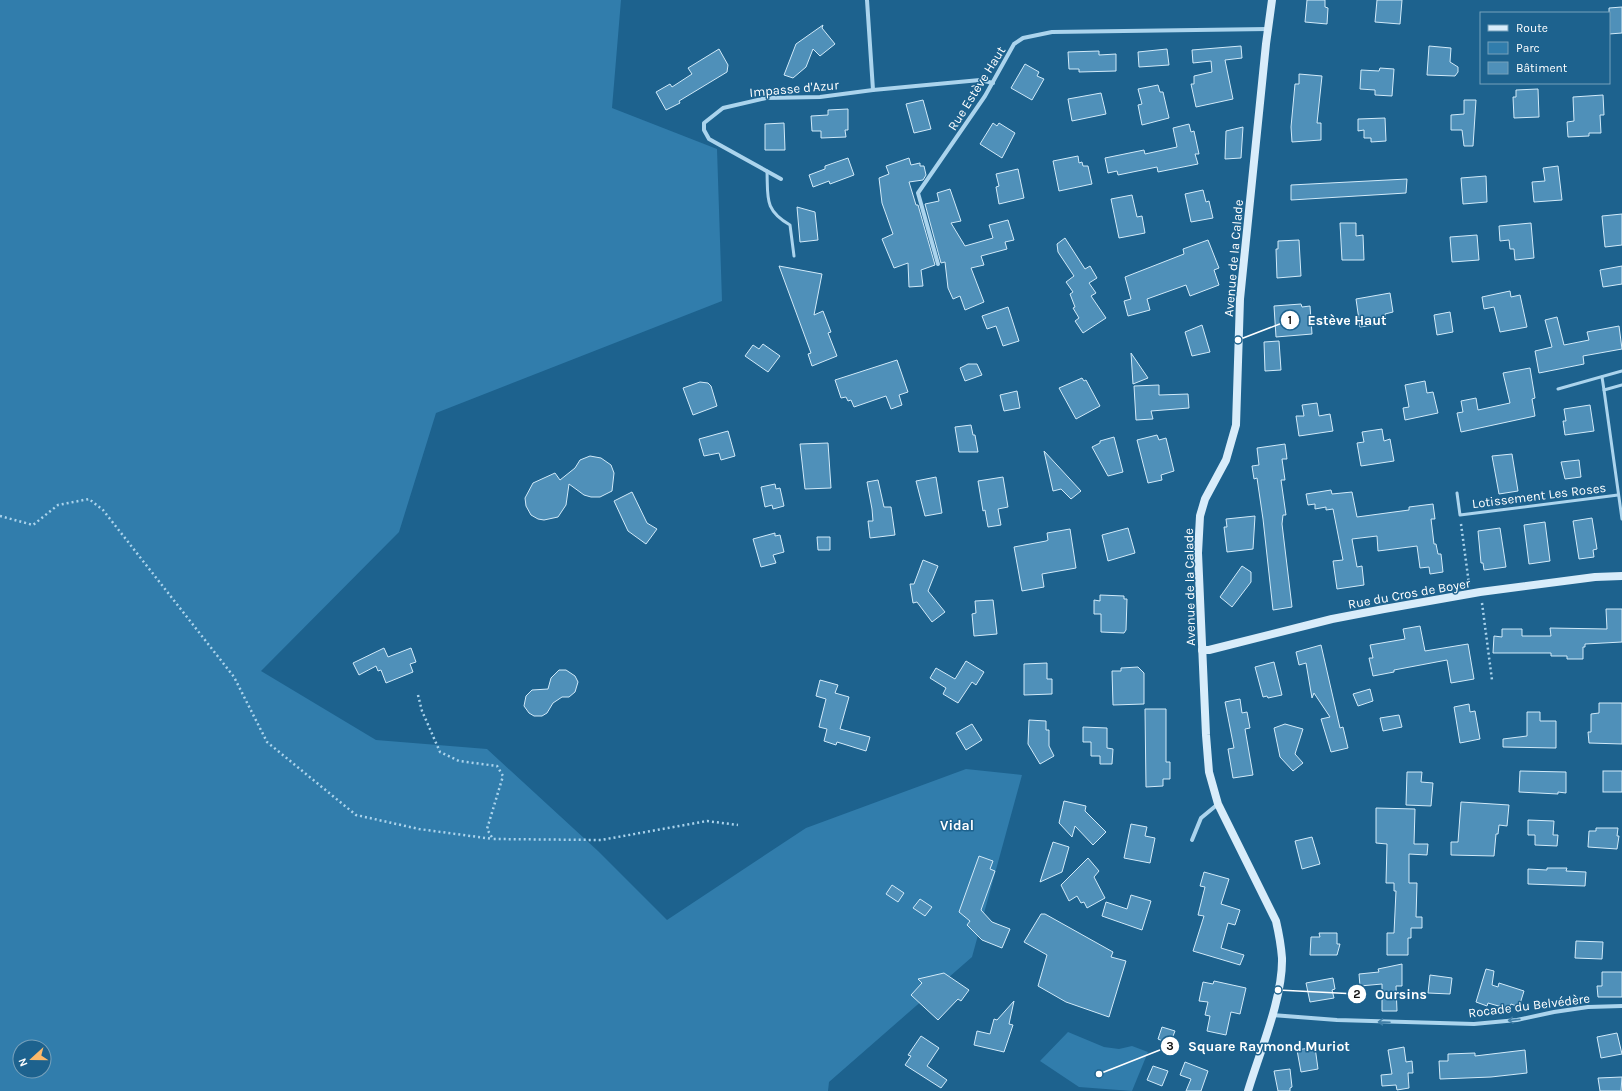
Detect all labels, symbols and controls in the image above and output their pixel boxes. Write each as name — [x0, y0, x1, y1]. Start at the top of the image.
legend — [1480, 12, 1610, 84]
text: Route — [1516, 21, 1548, 35]
text: Parc — [1516, 41, 1540, 55]
street label: Rue Estève Haut — [945, 43, 1008, 133]
text: Bâtiment — [1516, 61, 1568, 75]
street label: Impasse d'Azur — [749, 77, 840, 100]
street label: Avenue de la Calade — [1221, 199, 1246, 317]
callout: Estève Haut — [1280, 307, 1395, 333]
text: Estève Haut — [1307, 312, 1387, 329]
text: 1 — [1288, 313, 1292, 327]
street label: Lotissement Les Roses — [1471, 480, 1607, 511]
street label: Avenue de la Calade — [1181, 528, 1198, 646]
street label: Rue du Cros de Boyer — [1347, 575, 1472, 612]
district label: Vidal — [940, 817, 974, 834]
callout: Oursins — [1347, 981, 1435, 1007]
text: Oursins — [1375, 986, 1427, 1003]
text: 2 — [1353, 987, 1361, 1001]
street label: Rocade du Belvédère — [1467, 991, 1591, 1020]
one-way arrow — [1508, 1016, 1521, 1024]
one-way arrow — [1378, 1018, 1391, 1025]
callout: Square Raymond Muriot — [1160, 1033, 1358, 1059]
text: Square Raymond Muriot — [1188, 1038, 1350, 1055]
north arrow — [12, 1039, 52, 1079]
text: 3 — [1166, 1039, 1174, 1053]
text: N — [16, 1056, 31, 1068]

